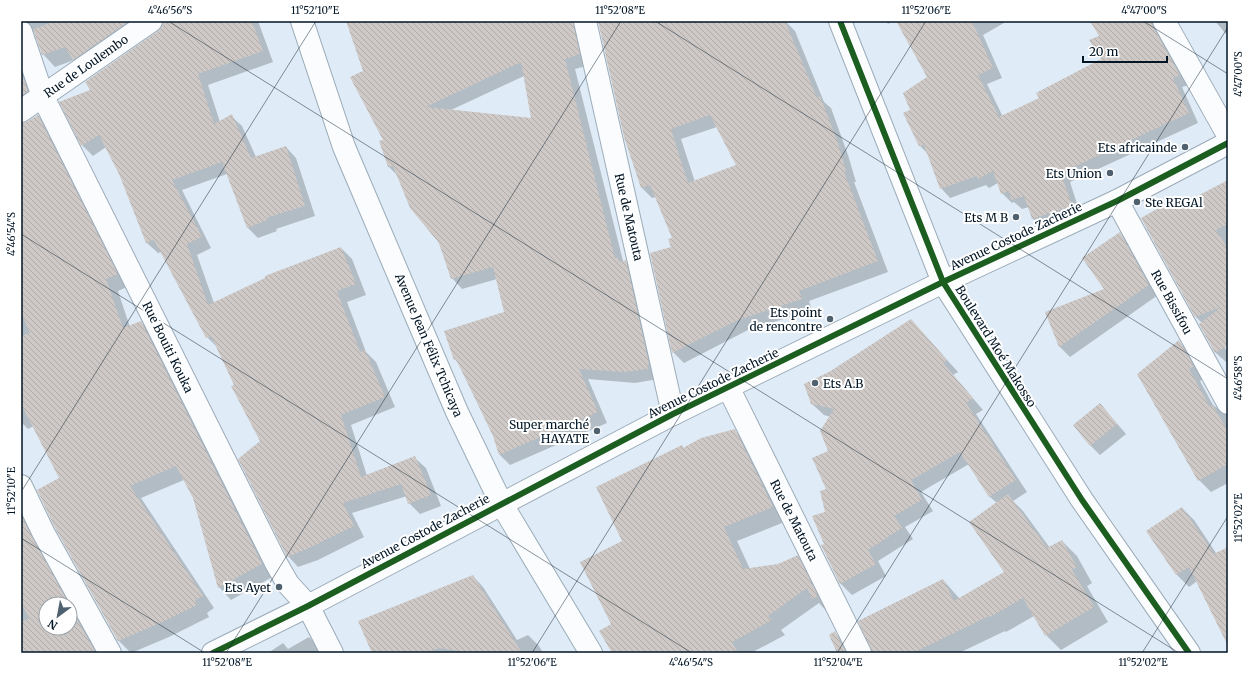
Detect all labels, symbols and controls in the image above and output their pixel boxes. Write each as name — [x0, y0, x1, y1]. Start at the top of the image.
text: 4°46'56"S — [148, 4, 192, 17]
text: 11°52'10"E — [291, 4, 340, 17]
text: 11°52'08"E — [595, 4, 645, 17]
text: 11°52'06"E — [901, 4, 951, 17]
text: 4°47'00"S — [1121, 4, 1167, 17]
street label: Rue de Loulembo — [41, 31, 131, 101]
scale bar — [1083, 38, 1167, 64]
text: 20 m — [1089, 44, 1118, 59]
text: 4°47'00"S — [1232, 51, 1245, 97]
place label: Ets africainde — [1098, 140, 1177, 155]
marker: Ets africainde — [1180, 142, 1190, 152]
place label: Ets Union — [1046, 166, 1102, 181]
marker: Ets Union — [1105, 168, 1115, 178]
street label: Rue de Matouta — [612, 172, 646, 263]
place label: Ste REGAl — [1145, 195, 1203, 210]
marker: Ste REGAl — [1132, 197, 1142, 207]
street label: Avenue Costode Zacherie — [947, 199, 1084, 274]
place label: Ets M B — [964, 210, 1008, 225]
text: 4°46'54"S — [5, 212, 18, 256]
marker: Ets M B — [1011, 212, 1021, 222]
street label: Rue Bissifou — [1148, 267, 1196, 337]
street label: Avenue Jean Félix Tchicaya — [392, 270, 466, 420]
street label: Boulevard Moé Makosso — [952, 282, 1040, 410]
street label: Rue Bouiti Kouka — [139, 299, 197, 396]
place label: Ets point de rencontre — [749, 305, 822, 334]
marker: Ets point de rencontre — [825, 314, 835, 324]
street label: Avenue Costode Zacherie — [644, 345, 781, 422]
text: 4°46'58"S — [1232, 356, 1245, 400]
place label: Ets A.B — [823, 376, 863, 391]
marker: Ets A.B — [810, 378, 820, 388]
place label: Super marché HAYATE — [509, 417, 589, 446]
marker: Super marché HAYATE — [592, 426, 602, 436]
text: 11°52'10"E — [5, 466, 18, 515]
street label: Rue de Matouta — [767, 477, 821, 564]
street label: Avenue Costode Zacherie — [357, 491, 492, 572]
text: 11°52'02"E — [1232, 493, 1245, 543]
place label: Ets Ayet — [225, 580, 271, 595]
marker: Ets Ayet — [274, 582, 284, 592]
north arrow — [38, 596, 78, 636]
text: N — [45, 616, 60, 633]
text: 11°52'08"E — [202, 656, 252, 669]
text: 11°52'06"E — [507, 656, 557, 669]
text: 4°46'54"S — [669, 656, 713, 669]
text: 11°52'04"E — [814, 656, 863, 669]
text: 11°52'02"E — [1118, 656, 1168, 669]

